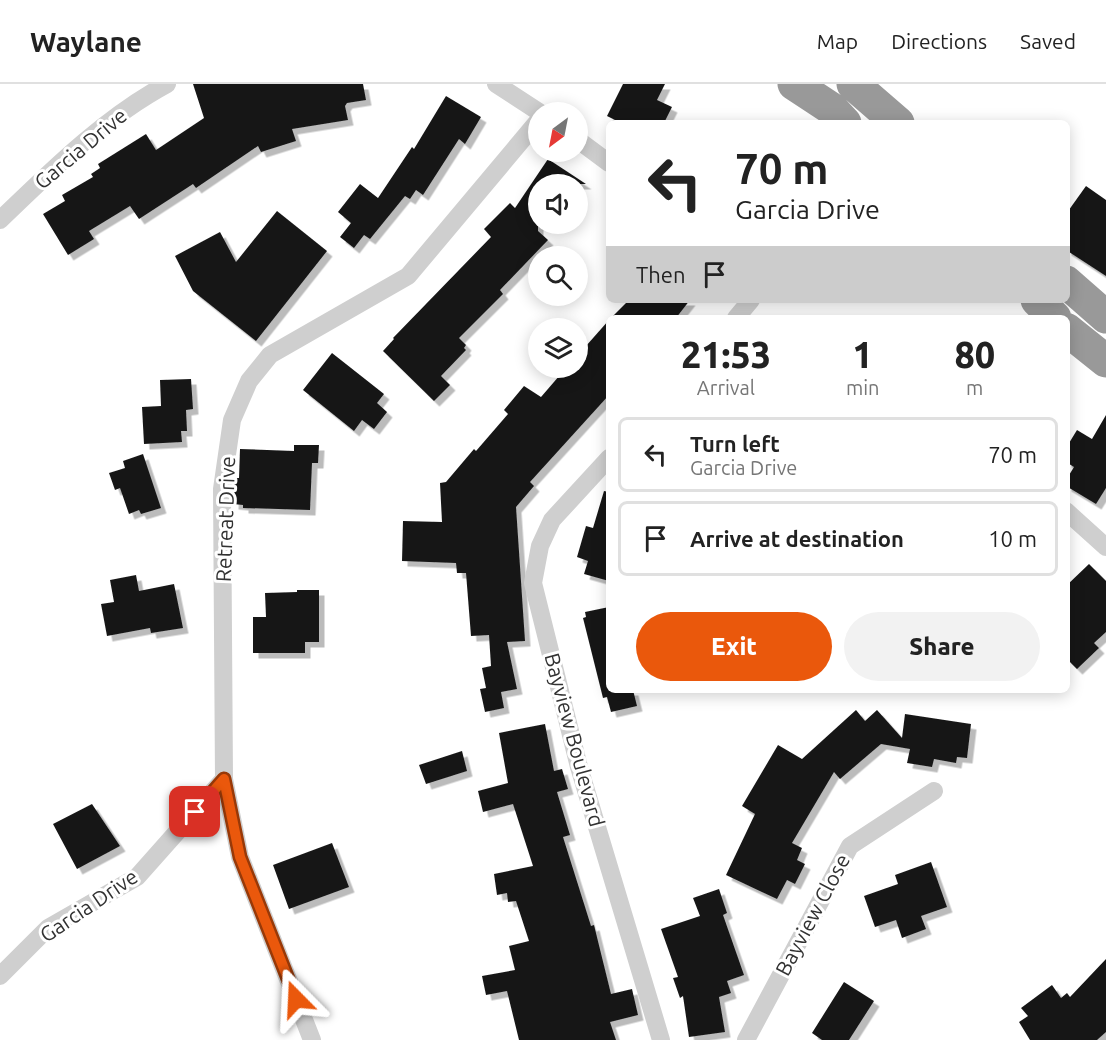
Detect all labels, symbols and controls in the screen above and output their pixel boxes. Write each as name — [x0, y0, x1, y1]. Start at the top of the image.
text: Waylane — [30, 26, 142, 57]
text: Map — [817, 29, 858, 53]
text: Directions — [891, 29, 987, 53]
text: Saved — [1020, 29, 1076, 53]
north arrow — [528, 102, 588, 162]
map controls — [528, 102, 588, 378]
street label: Garcia Drive — [29, 103, 131, 194]
icon: left — [636, 144, 714, 222]
text: 70 m — [735, 145, 829, 192]
button: sound — [528, 174, 588, 234]
text: Garcia Drive — [735, 194, 880, 224]
button: search — [528, 246, 588, 306]
icon: arrive — [698, 258, 731, 291]
text: Then — [636, 262, 686, 287]
button: layers — [528, 318, 588, 378]
text: 21:53 — [681, 334, 771, 375]
text: 1 — [853, 334, 873, 375]
text: 80 — [954, 334, 995, 375]
text: Arrival — [697, 376, 755, 399]
text: min — [846, 376, 880, 399]
text: m — [966, 376, 983, 399]
text: Turn left — [690, 431, 780, 456]
icon: left — [639, 438, 672, 471]
text: 70 m — [988, 442, 1037, 467]
street label: Retreat Drive — [211, 456, 239, 582]
text: Garcia Drive — [690, 456, 797, 479]
icon: arrive — [639, 522, 672, 555]
text: Arrive at destination — [690, 526, 904, 551]
text: 10 m — [988, 526, 1037, 551]
button: Exit — [636, 612, 832, 681]
button: Share — [844, 612, 1040, 681]
street label: Bayview Boulevard — [540, 650, 610, 829]
pin — [169, 786, 220, 837]
icon: arrive — [178, 795, 211, 828]
street label: Bayview Close — [770, 850, 854, 979]
street label: Garcia Drive — [35, 864, 142, 947]
position arrow — [264, 967, 328, 1031]

